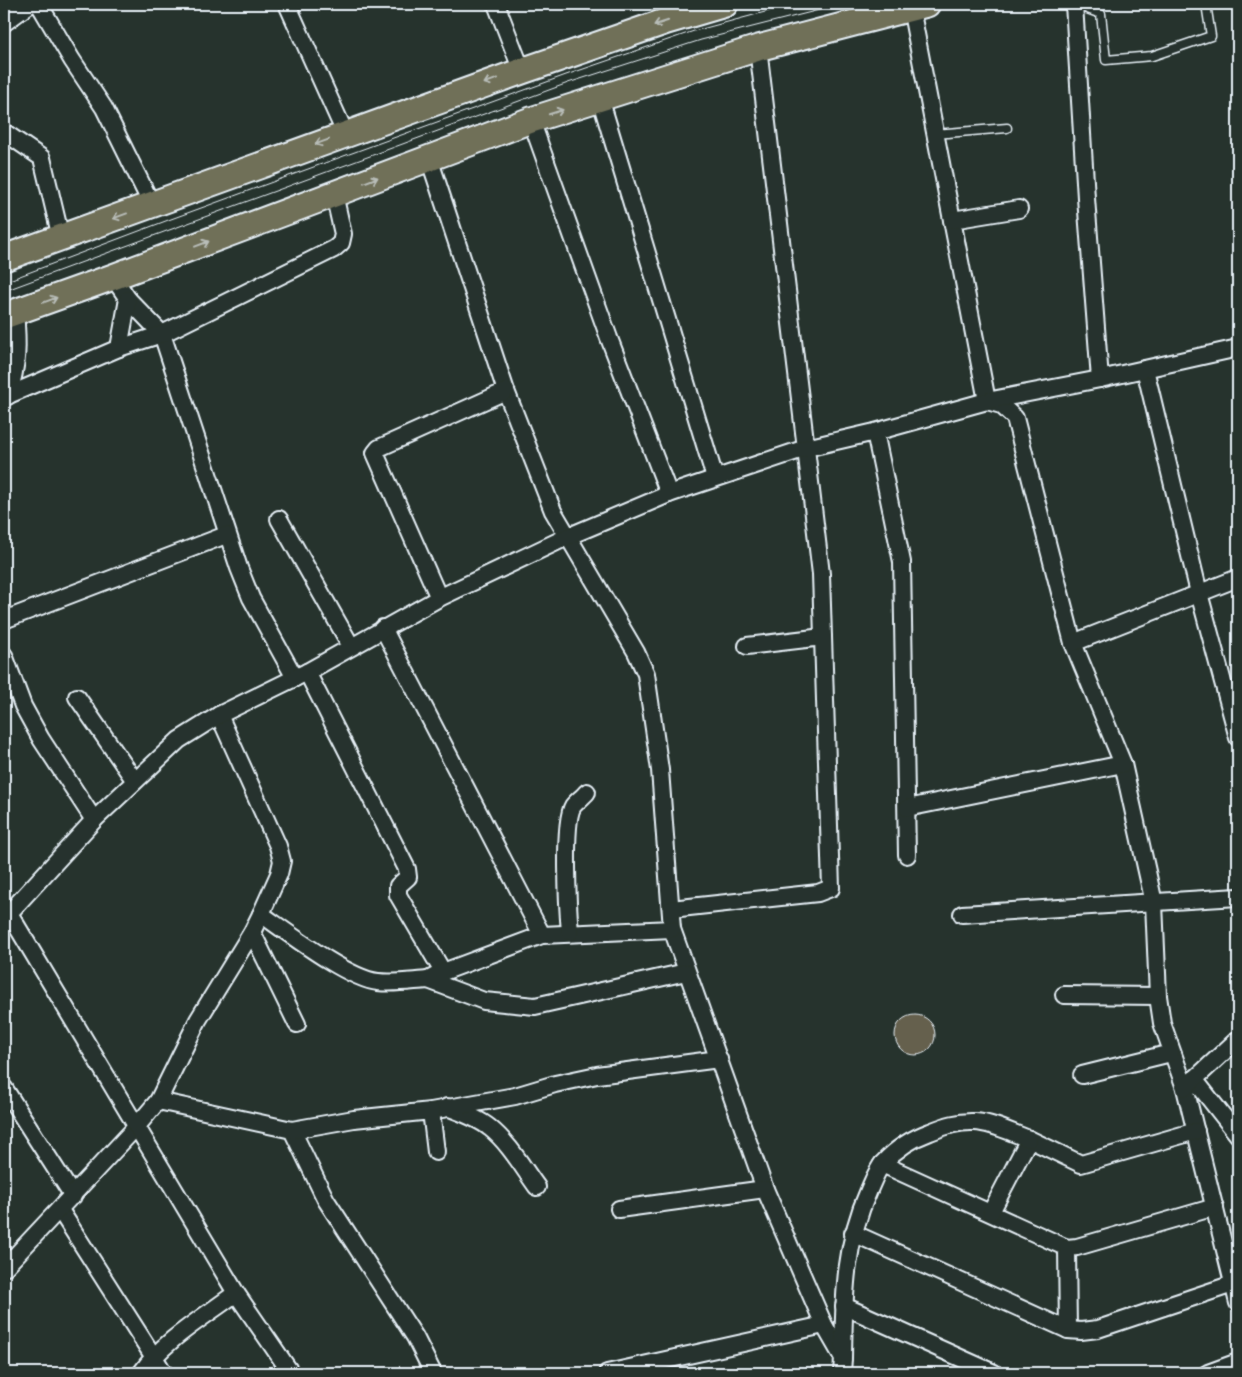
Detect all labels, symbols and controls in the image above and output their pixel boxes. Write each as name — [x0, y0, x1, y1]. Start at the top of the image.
one-way arrow — [654, 18, 670, 28]
one-way arrow — [484, 77, 499, 86]
one-way arrow — [548, 106, 564, 116]
one-way arrow — [314, 138, 330, 147]
one-way arrow — [363, 175, 378, 184]
one-way arrow — [113, 212, 128, 221]
one-way arrow — [194, 239, 209, 248]
one-way arrow — [41, 294, 57, 304]

